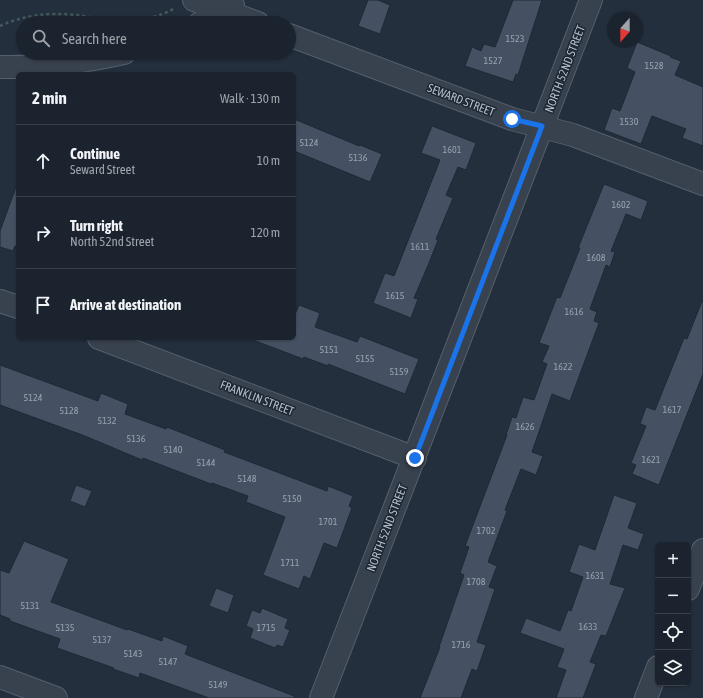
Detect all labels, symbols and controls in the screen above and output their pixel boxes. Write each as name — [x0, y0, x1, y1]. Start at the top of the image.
north arrow — [607, 12, 643, 48]
search box — [16, 16, 296, 60]
street label: NORTH 52ND STREET — [542, 23, 588, 115]
icon: search — [30, 27, 52, 49]
text: Search here — [62, 30, 127, 47]
house number: 1523 — [506, 33, 525, 44]
house number: 1527 — [484, 55, 503, 66]
house number: 1528 — [645, 60, 664, 71]
street label: SEWARD STREET — [426, 81, 497, 119]
text: 2 min — [32, 88, 67, 108]
text: Walk · 130 m — [220, 91, 280, 106]
route start — [503, 110, 521, 128]
house number: 1530 — [620, 116, 639, 127]
house number: 5124 — [300, 137, 319, 148]
house number: 1601 — [443, 144, 462, 155]
text: Continue — [70, 145, 120, 162]
icon: ahead — [32, 150, 54, 172]
house number: 5136 — [349, 152, 368, 163]
text: 10 m — [257, 153, 280, 168]
text: Seward Street — [70, 162, 135, 177]
house number: 1602 — [612, 199, 631, 210]
text: Turn right — [70, 217, 123, 234]
icon: right — [32, 222, 54, 244]
text: 120 m — [251, 225, 280, 240]
text: North 52nd Street — [70, 234, 154, 249]
house number: 1611 — [411, 241, 430, 252]
house number: 1608 — [587, 252, 606, 263]
house number: 1615 — [386, 290, 405, 301]
icon: arrive — [32, 294, 54, 316]
text: Arrive at destination — [70, 296, 181, 313]
house number: 1616 — [565, 306, 584, 317]
house number: 5151 — [320, 344, 339, 355]
house number: 5155 — [356, 353, 375, 364]
house number: 1622 — [554, 361, 573, 372]
house number: 5159 — [390, 366, 409, 377]
street label: FRANKLIN STREET — [218, 378, 297, 419]
house number: 5124 — [24, 392, 43, 403]
house number: 1617 — [663, 404, 682, 415]
house number: 5128 — [60, 405, 79, 416]
house number: 5132 — [98, 415, 117, 426]
house number: 1626 — [516, 421, 535, 432]
house number: 5136 — [127, 433, 146, 444]
house number: 5140 — [164, 444, 183, 455]
route end — [406, 449, 424, 467]
house number: 1621 — [642, 454, 661, 465]
house number: 5144 — [197, 457, 216, 468]
house number: 5148 — [238, 473, 257, 484]
street label: NORTH 52ND STREET — [364, 482, 410, 574]
house number: 5150 — [283, 493, 302, 504]
house number: 1701 — [319, 516, 338, 527]
house number: 1702 — [477, 525, 496, 536]
map controls — [655, 542, 691, 686]
button: + — [655, 542, 691, 578]
house number: 1711 — [281, 557, 300, 568]
house number: 1631 — [586, 570, 605, 581]
house number: 1708 — [467, 576, 486, 587]
button: − — [655, 578, 691, 614]
house number: 5131 — [21, 600, 40, 611]
button: locate — [655, 614, 691, 650]
house number: 1633 — [579, 621, 598, 632]
house number: 5135 — [56, 622, 75, 633]
house number: 1715 — [257, 622, 276, 633]
house number: 5137 — [93, 634, 112, 645]
house number: 1716 — [452, 639, 471, 650]
house number: 5143 — [124, 648, 143, 659]
button: layers — [655, 650, 691, 686]
house number: 5147 — [159, 656, 178, 667]
house number: 5149 — [209, 679, 228, 690]

